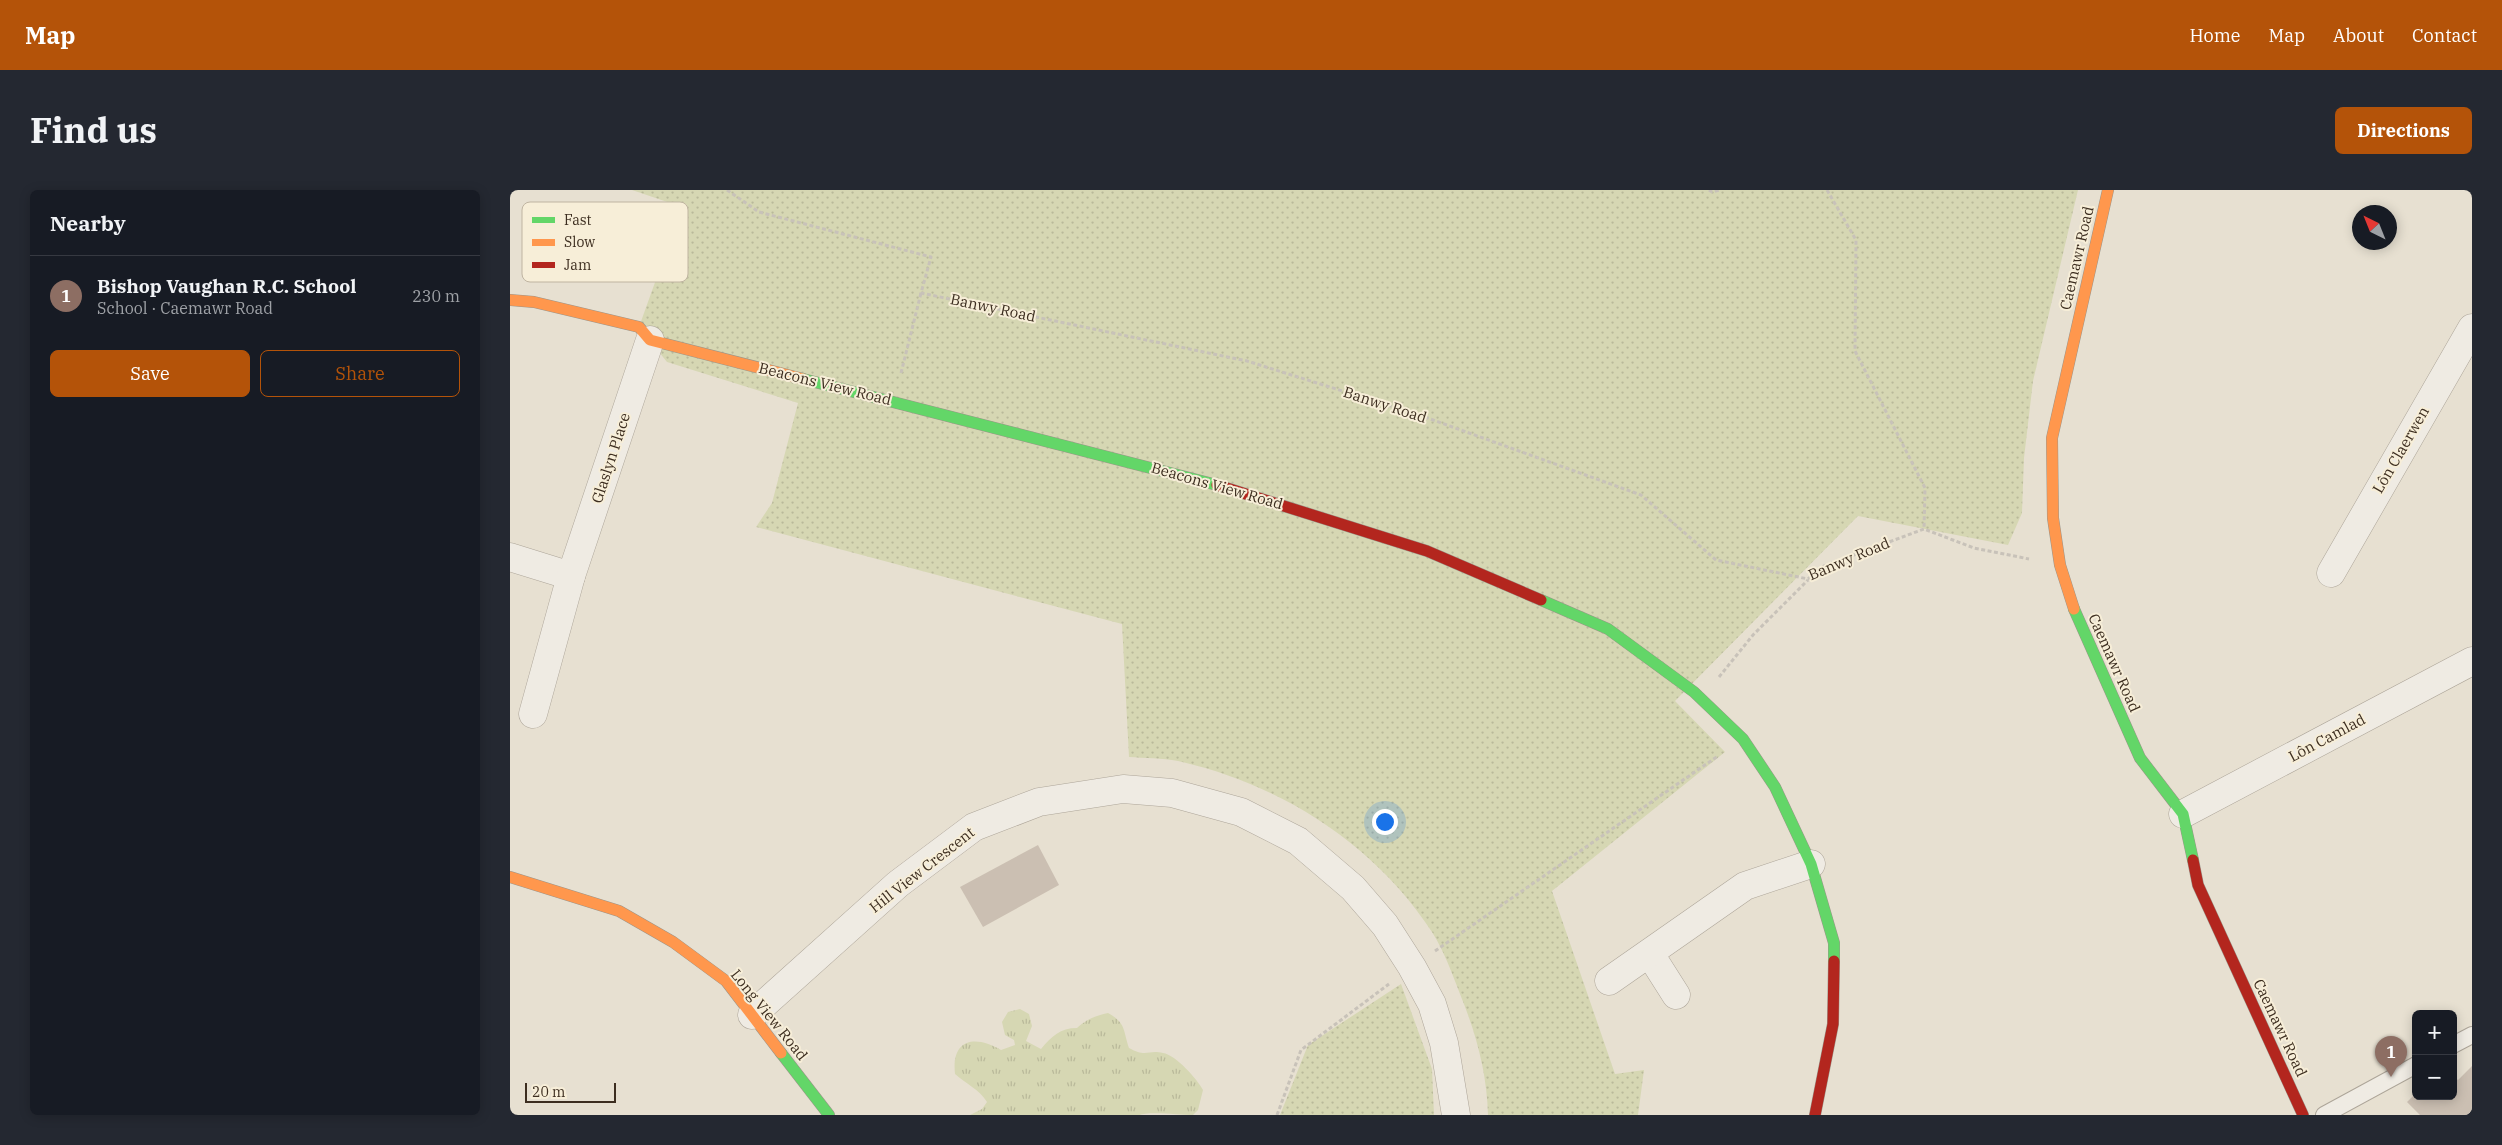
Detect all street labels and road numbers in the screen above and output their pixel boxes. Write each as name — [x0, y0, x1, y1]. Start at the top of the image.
street label: Caemawr Road — [2055, 204, 2098, 312]
street label: Banwy Road — [949, 289, 1038, 326]
street label: Beacons View Road — [757, 358, 893, 409]
street label: Banwy Road — [1341, 382, 1429, 427]
street label: Lôn Claerwen — [2368, 403, 2433, 497]
street label: Glaslyn Place — [587, 410, 634, 506]
street label: Beacons View Road — [1149, 458, 1285, 513]
street label: Banwy Road — [1805, 533, 1893, 584]
street label: Caemawr Road — [2084, 611, 2145, 715]
street label: Lôn Camlad — [2285, 709, 2368, 766]
street label: Hill View Crescent — [865, 823, 978, 917]
street label: Long View Road — [727, 965, 812, 1064]
street label: Caemawr Road — [2249, 976, 2311, 1080]

